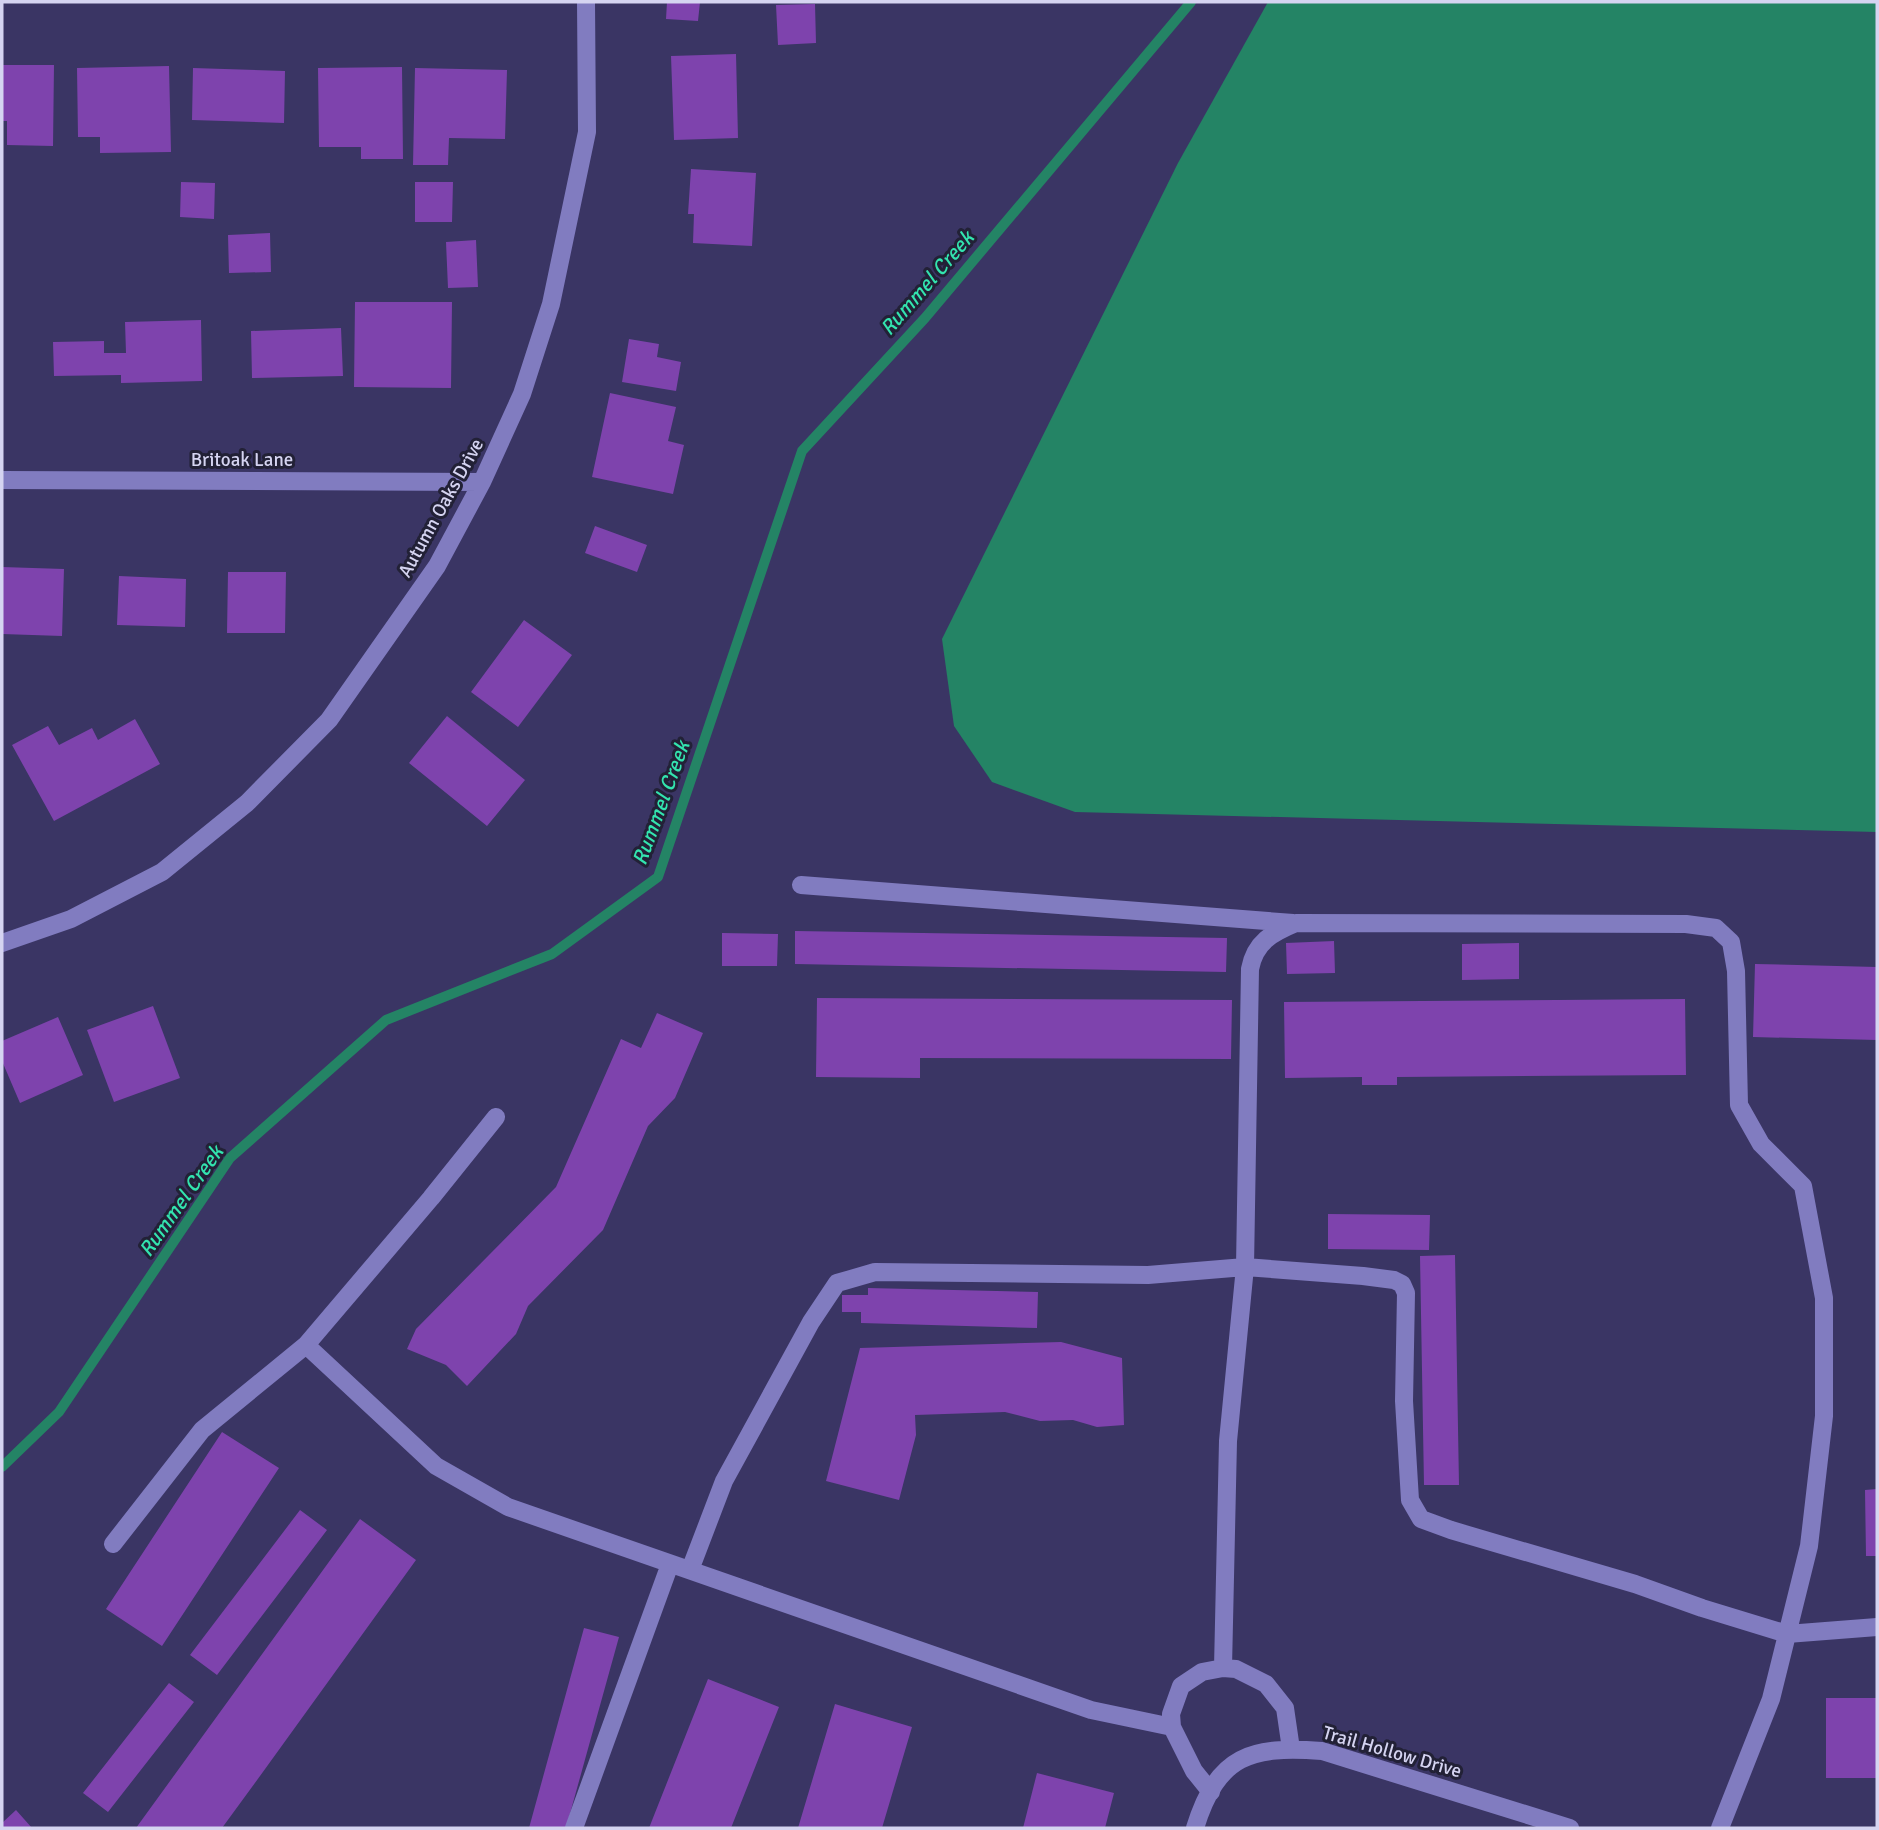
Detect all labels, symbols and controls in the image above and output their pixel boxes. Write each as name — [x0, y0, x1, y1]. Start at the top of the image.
water label: Rummel Creek — [875, 224, 981, 341]
street label: Autumn Oaks Drive — [393, 434, 489, 582]
street label: Britoak Lane — [191, 448, 293, 472]
water label: Rummel Creek — [627, 735, 696, 869]
water label: Rummel Creek — [133, 1138, 230, 1262]
street label: Trail Hollow Drive — [1320, 1721, 1464, 1783]

